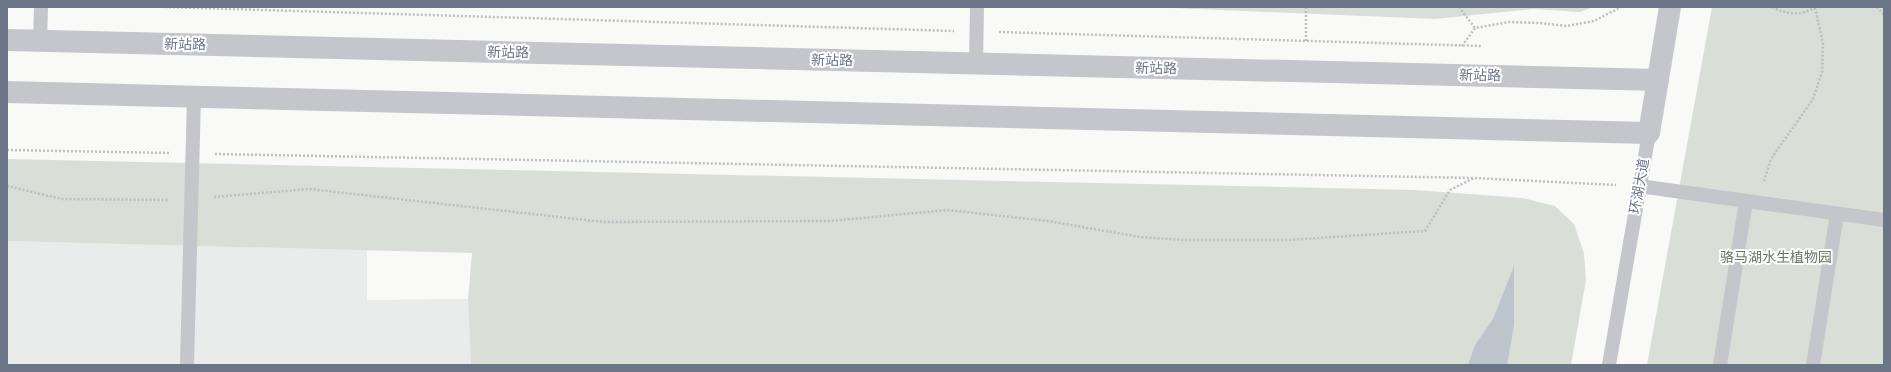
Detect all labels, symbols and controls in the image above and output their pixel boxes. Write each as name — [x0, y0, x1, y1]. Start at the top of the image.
street label: 新站路 — [164, 35, 206, 53]
street label: 新站路 — [487, 43, 529, 61]
street label: 新站路 — [811, 51, 853, 69]
street label: 新站路 — [1135, 59, 1177, 77]
street label: 新站路 — [1459, 66, 1501, 84]
street label: 环湖大道 — [1625, 157, 1653, 215]
park label: 骆马湖水生植物园 — [1720, 248, 1832, 266]

